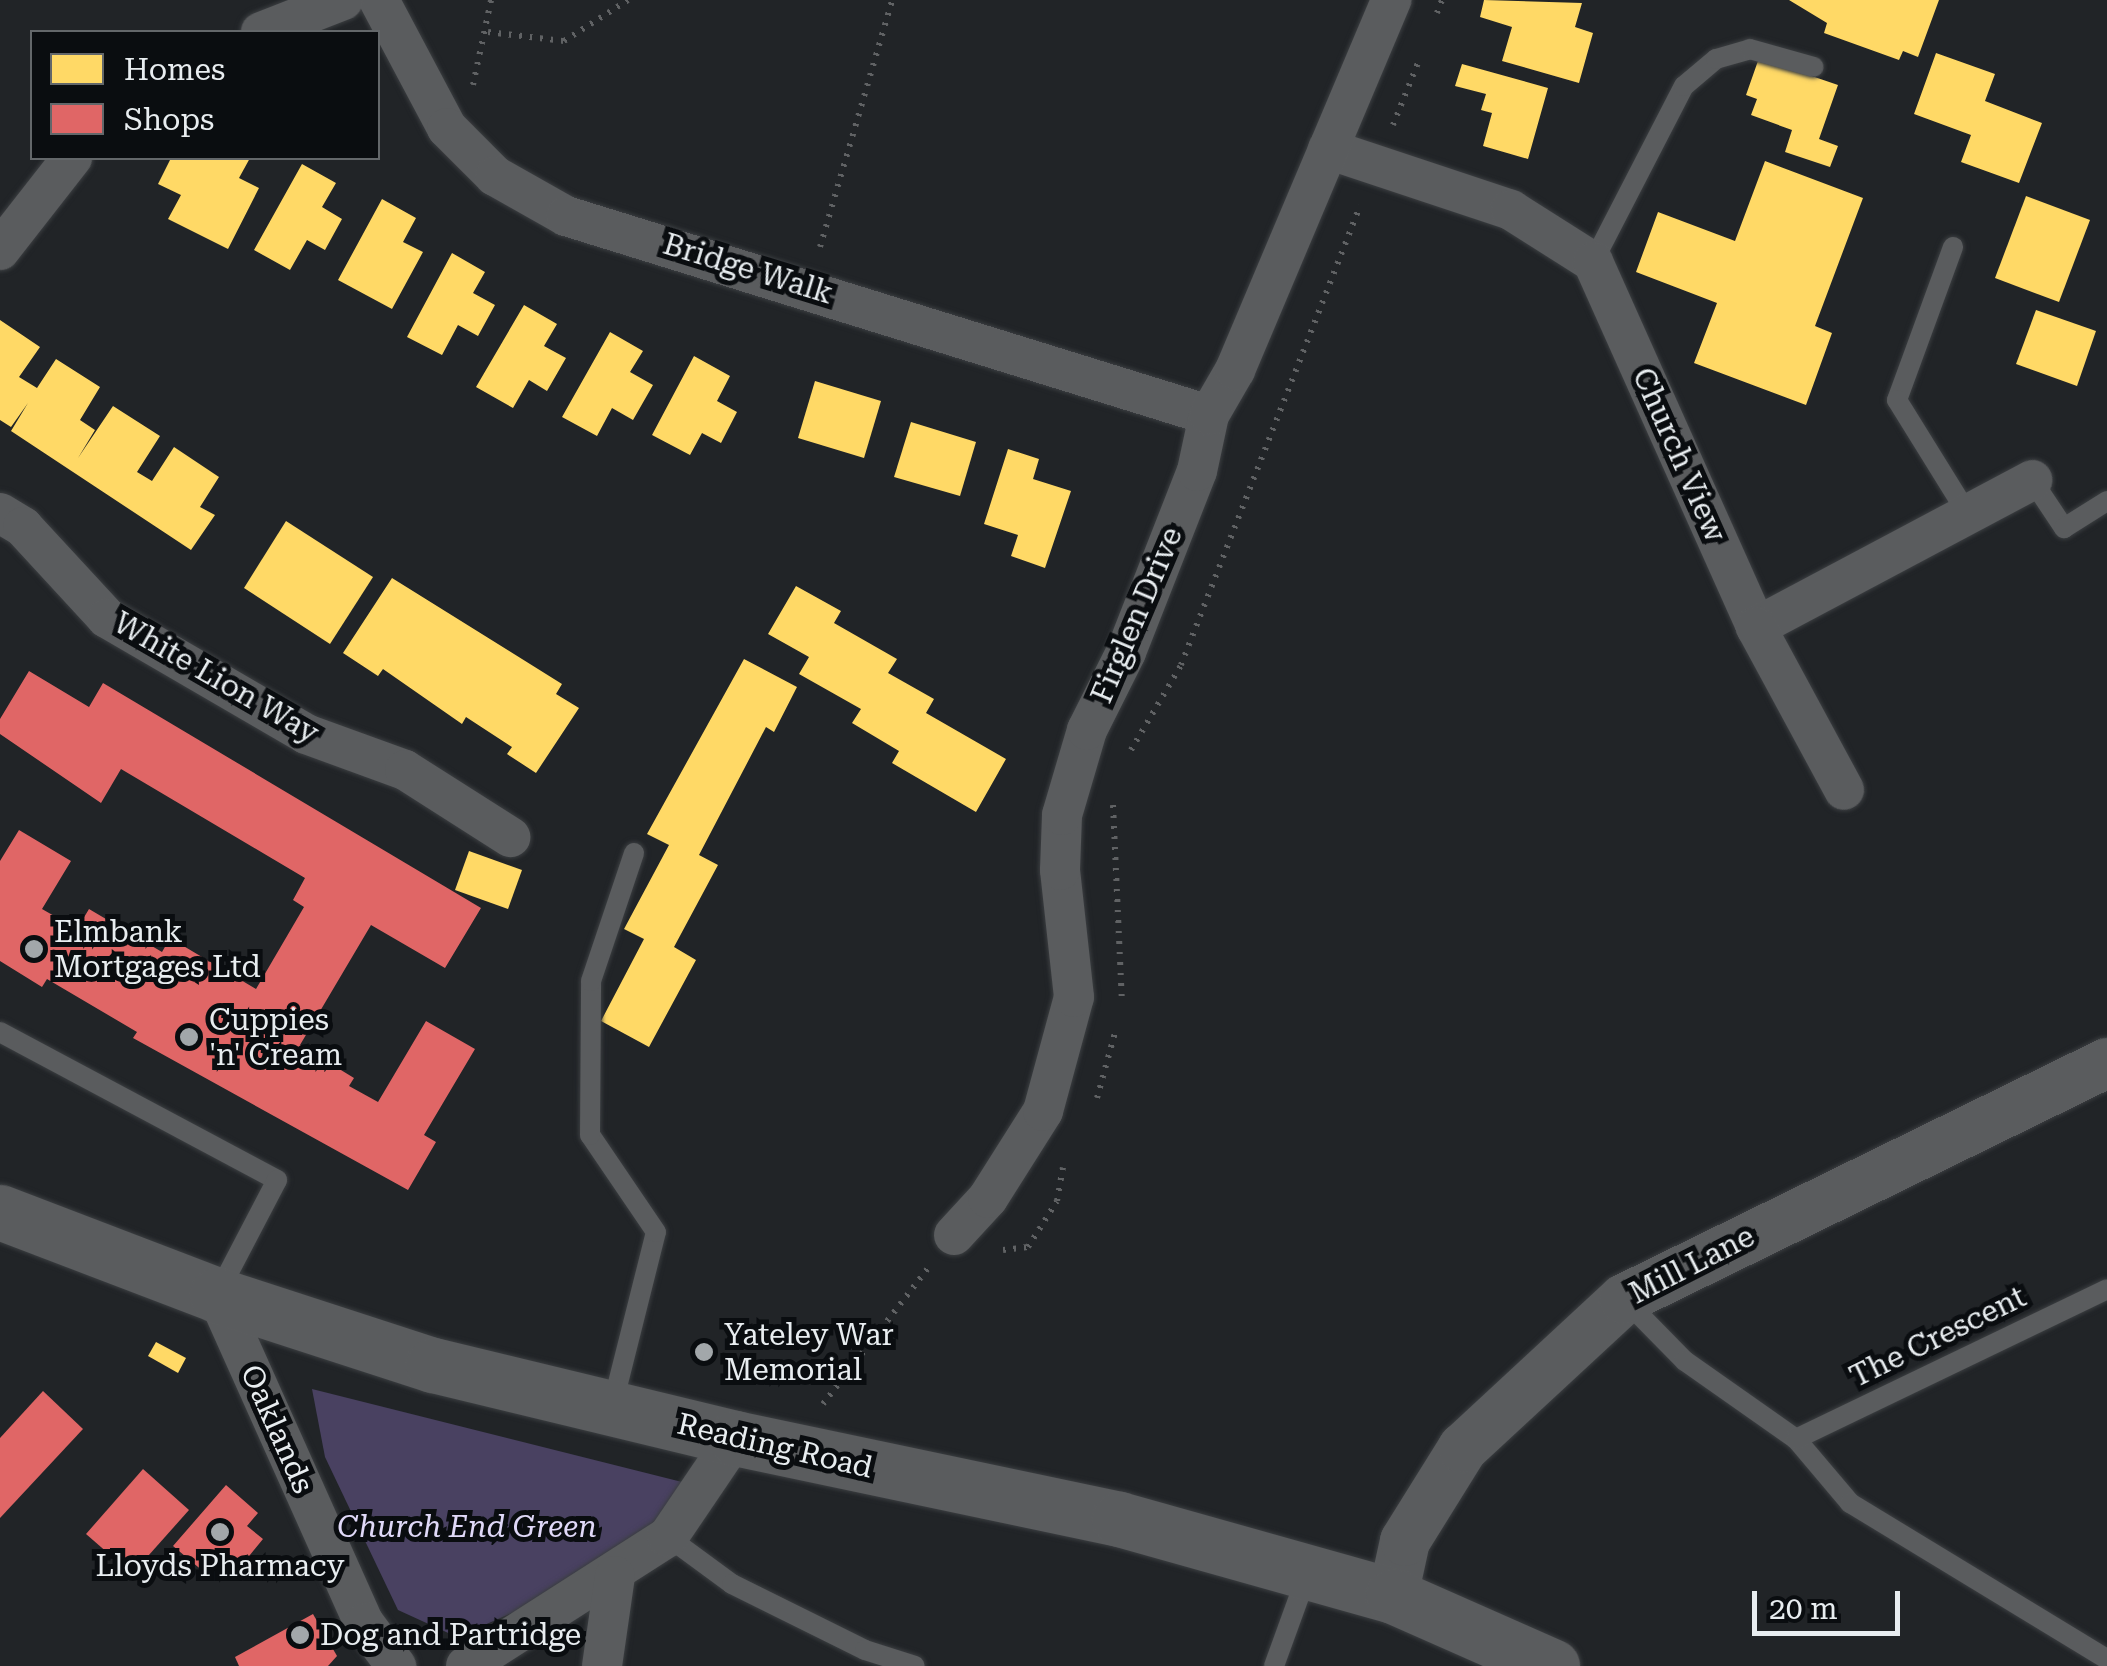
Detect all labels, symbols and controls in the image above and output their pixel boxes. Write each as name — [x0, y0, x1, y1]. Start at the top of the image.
legend — [30, 30, 380, 160]
text: Homes — [124, 52, 225, 87]
text: Shops — [124, 102, 214, 137]
street label: Bridge Walk — [659, 226, 837, 312]
street label: Church View — [1625, 362, 1733, 548]
street label: Firglen Drive — [1084, 522, 1190, 708]
street label: White Lion Way — [107, 605, 325, 751]
place label: Elmbank Mortgages Ltd — [54, 914, 261, 984]
marker: Elmbank Mortgages Ltd — [23, 938, 45, 960]
place label: Cuppies 'n' Cream — [209, 1002, 342, 1072]
marker: Cuppies 'n' Cream — [178, 1026, 200, 1048]
street label: Mill Lane — [1624, 1218, 1760, 1312]
street label: The Crescent — [1844, 1279, 2032, 1395]
place label: Yateley War Memorial — [724, 1317, 894, 1388]
marker: Yateley War Memorial — [693, 1341, 715, 1363]
street label: Oaklands — [233, 1359, 321, 1499]
street label: Reading Road — [674, 1406, 876, 1486]
park label: Church End Green — [337, 1509, 597, 1545]
marker: Lloyds Pharmacy — [209, 1521, 231, 1543]
place label: Lloyds Pharmacy — [96, 1548, 344, 1584]
scale bar — [1757, 1571, 1904, 1633]
text: 20 m — [1769, 1591, 1838, 1626]
place label: Dog and Partridge — [320, 1617, 581, 1653]
marker: Dog and Partridge — [289, 1624, 311, 1646]

